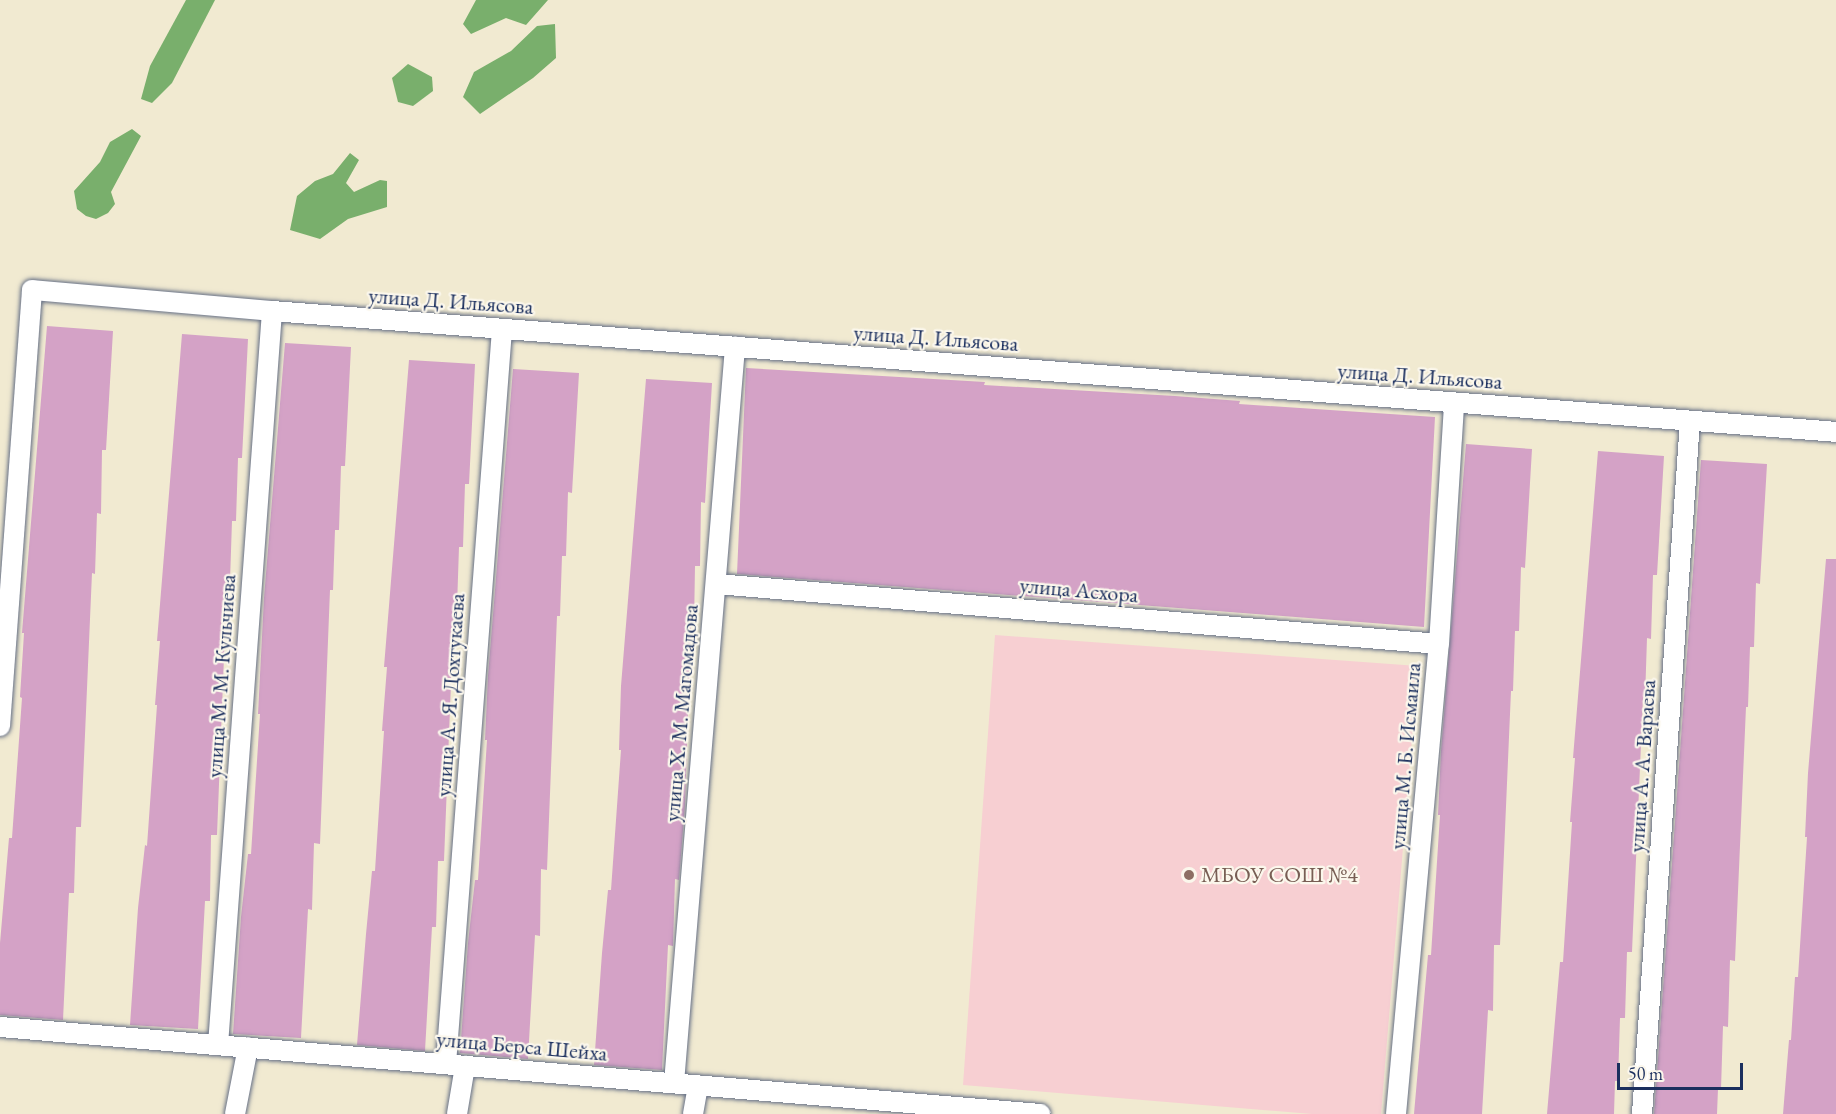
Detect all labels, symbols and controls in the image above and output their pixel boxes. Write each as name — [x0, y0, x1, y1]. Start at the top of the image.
street label: улица Д. Ильясова — [368, 282, 534, 320]
street label: улица Д. Ильясова — [853, 319, 1019, 357]
street label: улица Д. Ильясова — [1337, 357, 1503, 395]
street label: улица Асхора — [1019, 572, 1139, 608]
street label: улица М. М. Кульчиева — [201, 573, 241, 779]
street label: улица А. Я. Дохтукаева — [430, 592, 470, 798]
street label: улица Х. М. Магомадова — [658, 603, 704, 823]
street label: улица М. Б. Исмаила — [1384, 661, 1426, 851]
street label: улица А. А. Вараева — [1623, 679, 1661, 853]
place label: МБОУ СОШ №4 — [1201, 862, 1358, 888]
marker: МБОУ СОШ №4 — [1182, 868, 1196, 882]
street label: улица Берса Шейха — [436, 1025, 608, 1067]
scale bar — [1620, 1051, 1746, 1089]
text: 50 m — [1628, 1062, 1663, 1085]

